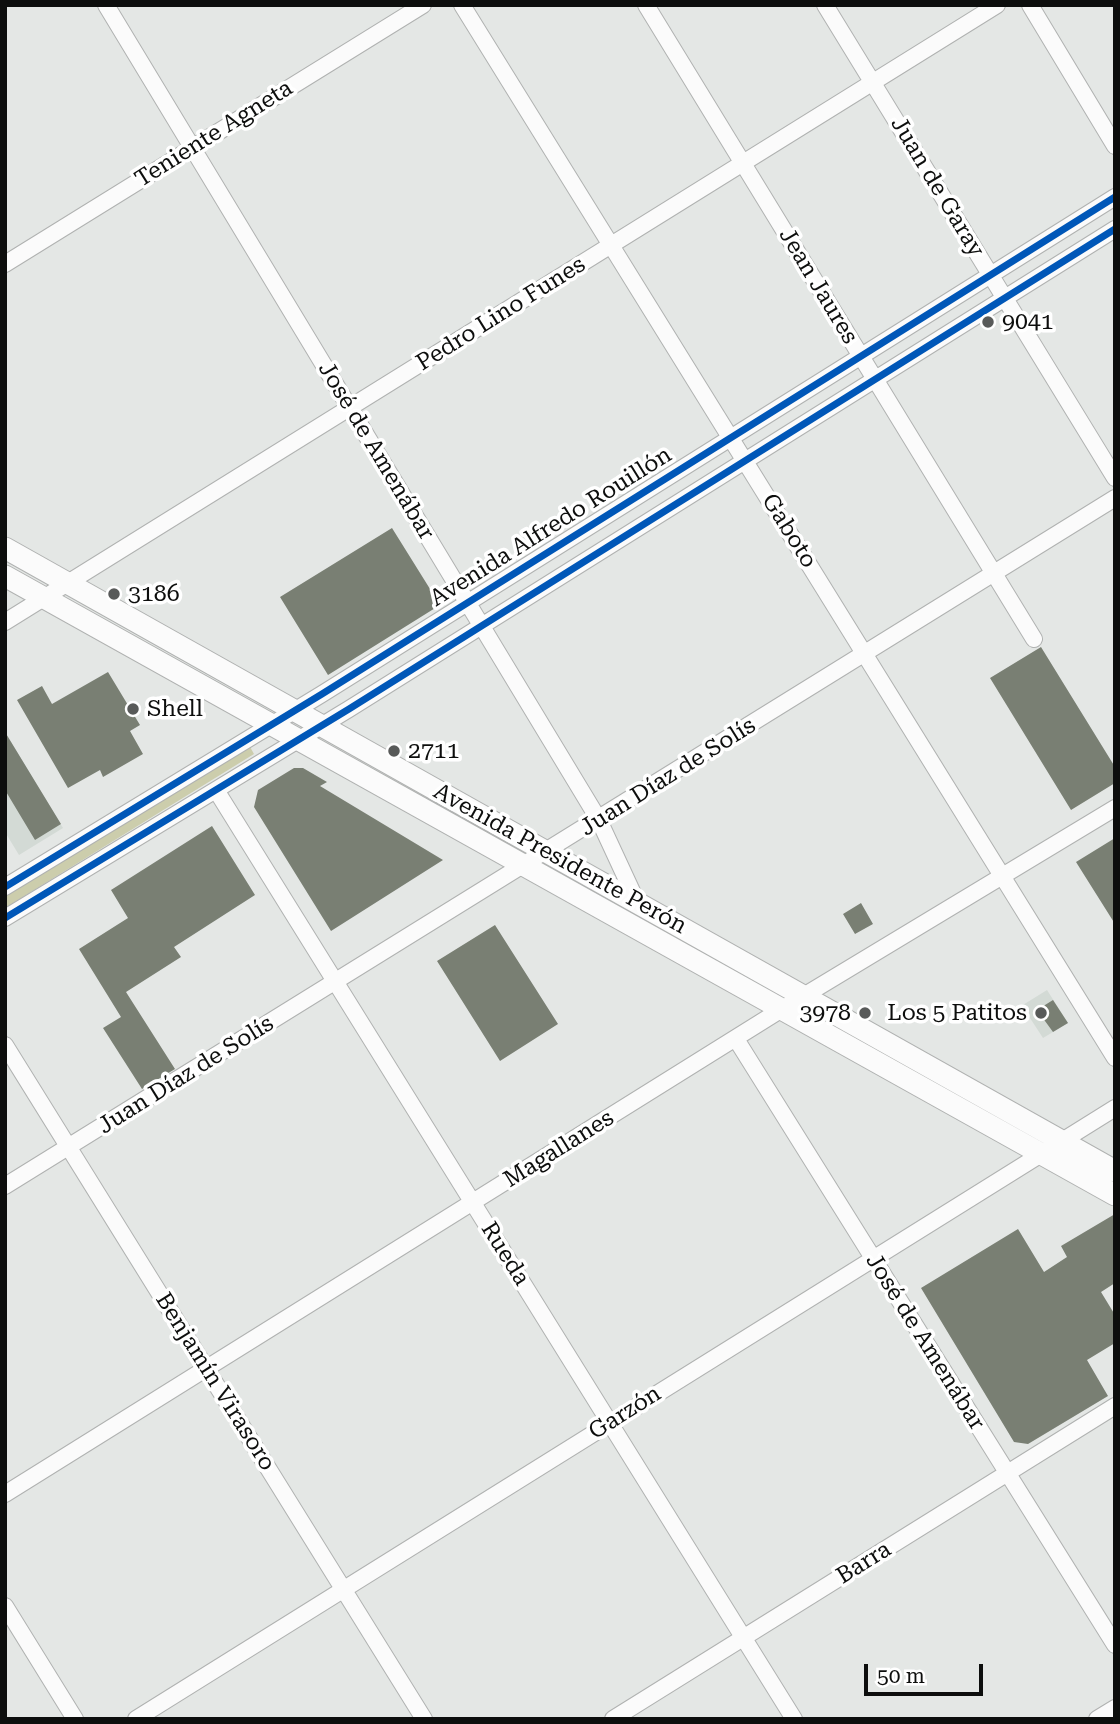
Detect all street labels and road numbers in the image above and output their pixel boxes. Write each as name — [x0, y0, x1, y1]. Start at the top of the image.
street label: Teniente Agneta — [130, 74, 298, 194]
street label: Juan de Garay — [884, 112, 990, 262]
street label: Jean Jaures — [773, 223, 863, 349]
street label: Pedro Lino Funes — [412, 251, 590, 377]
street label: José de Amenábar — [312, 357, 440, 545]
street label: Avenida Alfredo Rouillón — [425, 441, 677, 613]
street label: Gaboto — [756, 489, 822, 573]
street label: Juan Díaz de Solís — [575, 712, 761, 842]
street label: Avenida Presidente Perón — [429, 778, 691, 940]
street label: Juan Díaz de Solís — [93, 1010, 279, 1140]
street label: Magallanes — [499, 1104, 619, 1194]
street label: Rueda — [475, 1217, 535, 1291]
street label: José de Amenábar — [860, 1249, 990, 1435]
street label: Benjamín Virasoro — [149, 1288, 281, 1476]
street label: Garzón — [584, 1380, 666, 1446]
street label: Barra — [832, 1536, 896, 1590]

